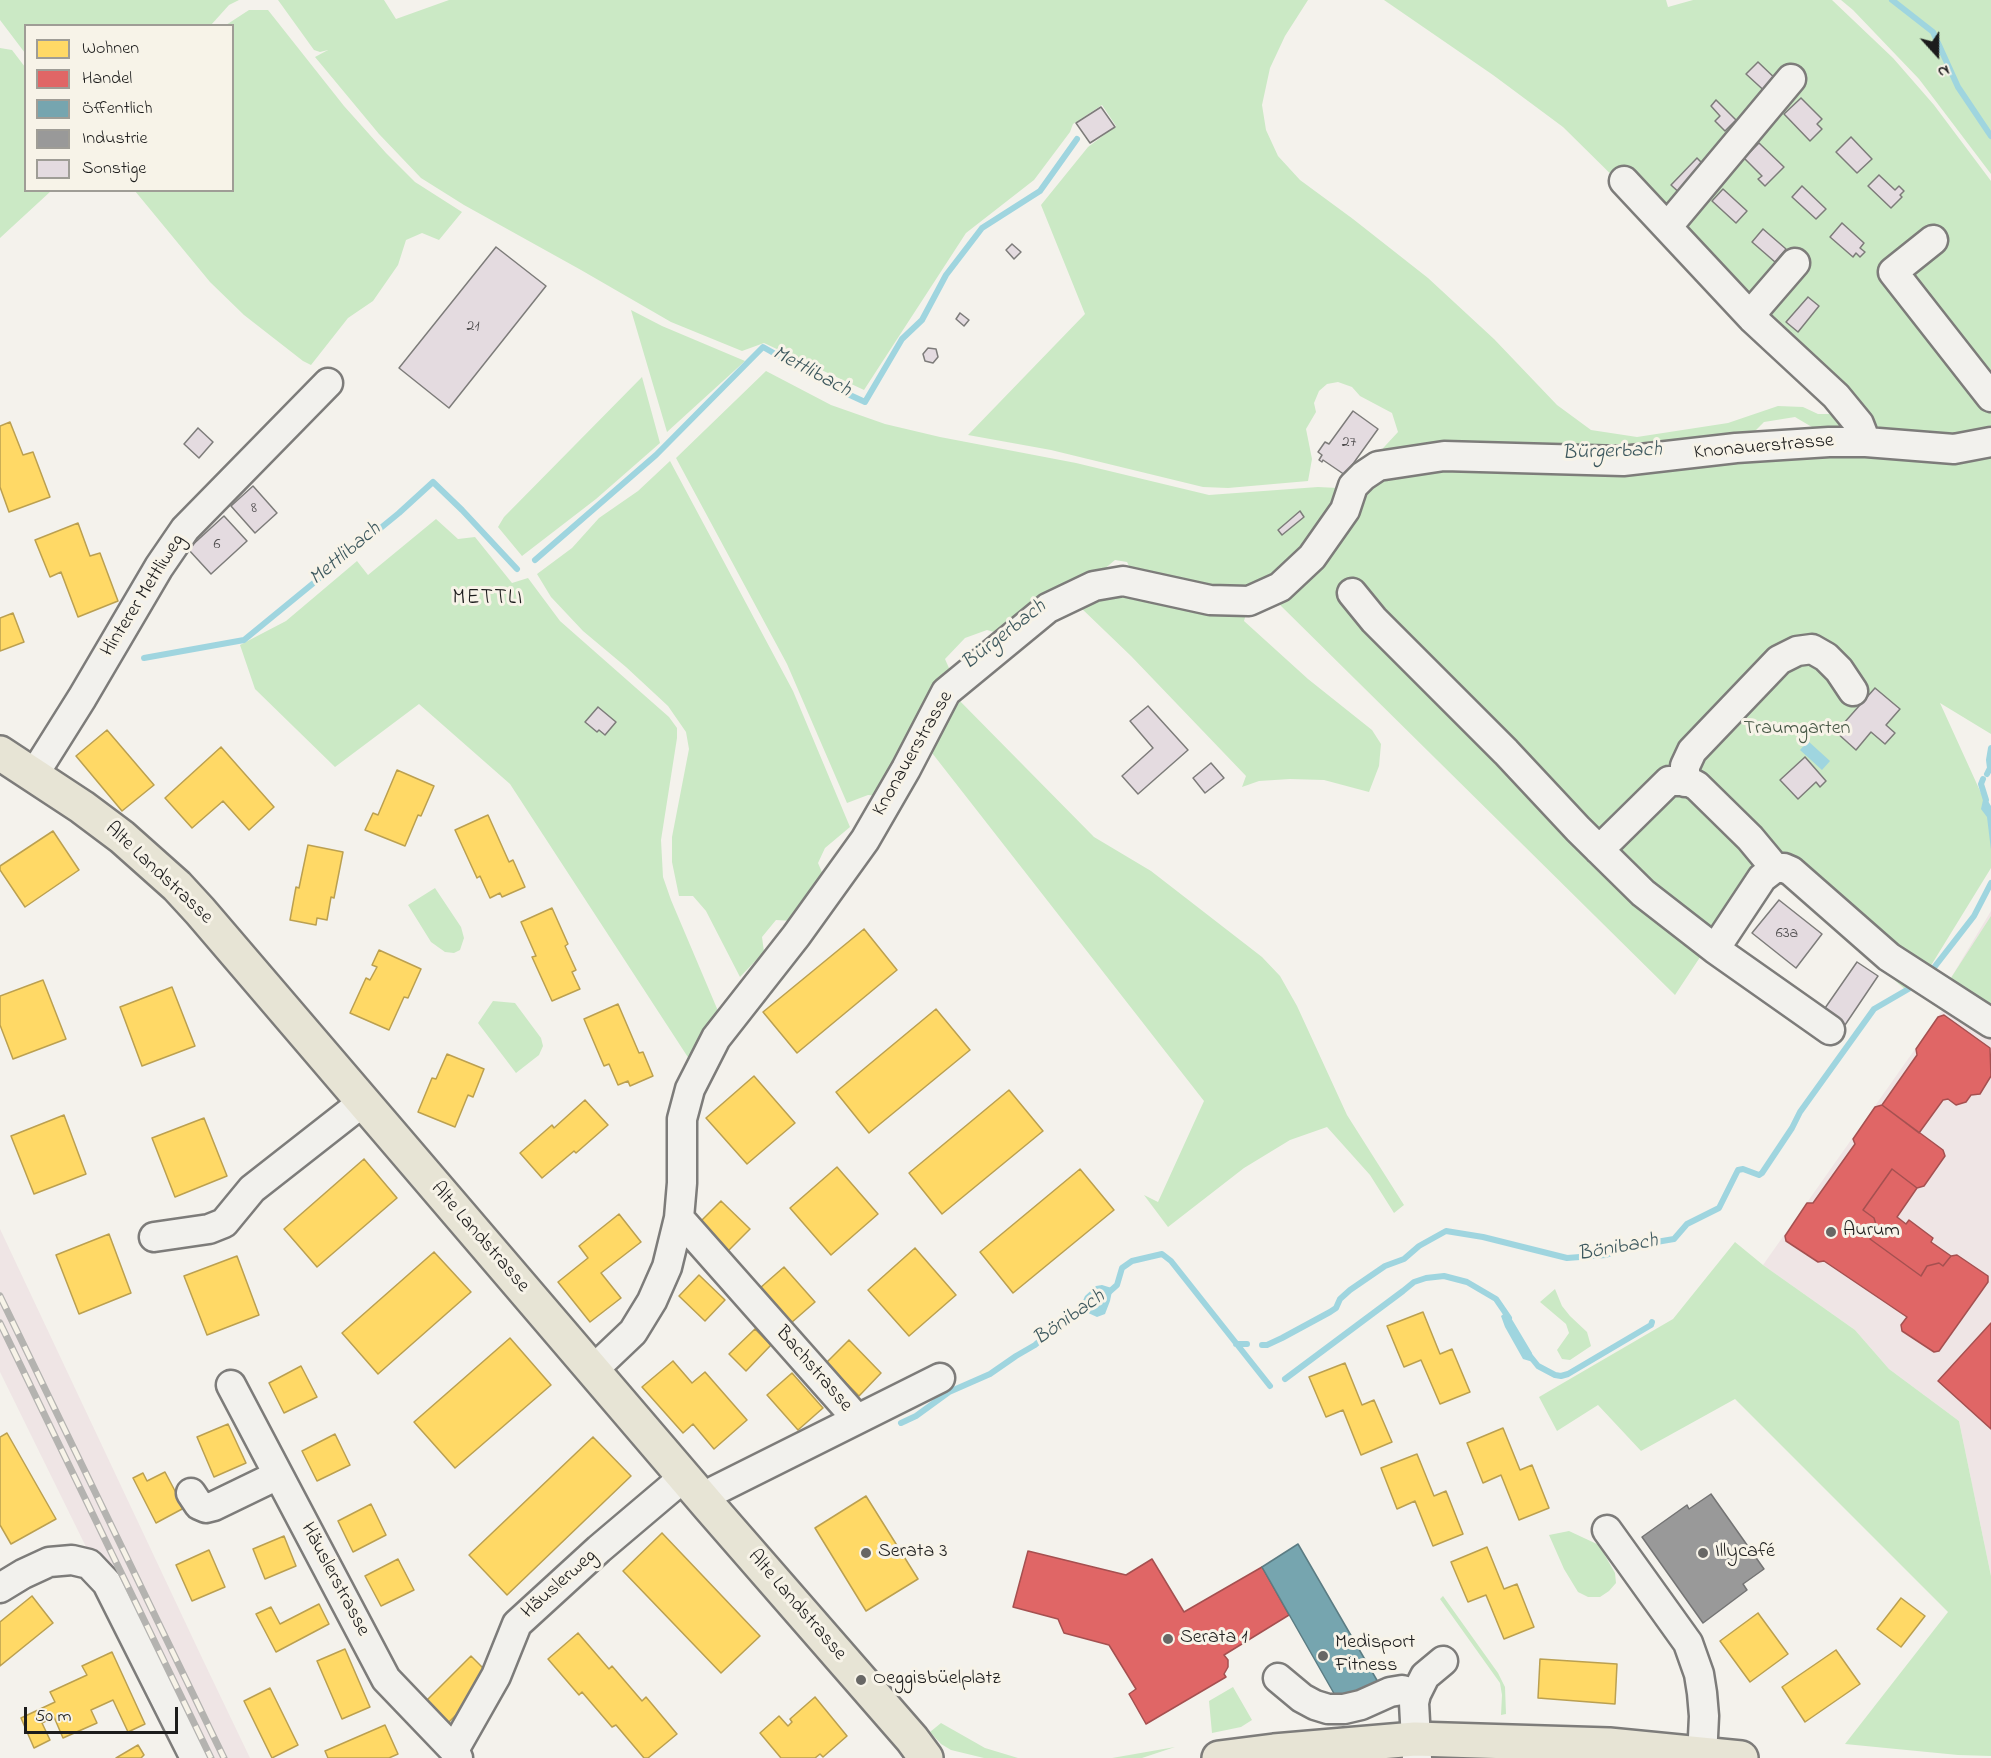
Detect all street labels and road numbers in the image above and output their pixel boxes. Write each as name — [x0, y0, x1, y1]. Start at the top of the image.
street label: Knonauerstrasse — [1693, 430, 1835, 466]
street label: Hinterer Mettliweg — [97, 530, 191, 662]
street label: Knonauerstrasse — [869, 687, 959, 821]
street label: Alte Landstrasse — [99, 818, 217, 930]
street label: Alte Landstrasse — [424, 1178, 534, 1298]
street label: Bachstrasse — [769, 1322, 857, 1418]
street label: Häuslerstrasse — [294, 1519, 374, 1641]
street label: Häuslerweg — [517, 1545, 603, 1625]
street label: Alte Landstrasse — [741, 1546, 851, 1666]

